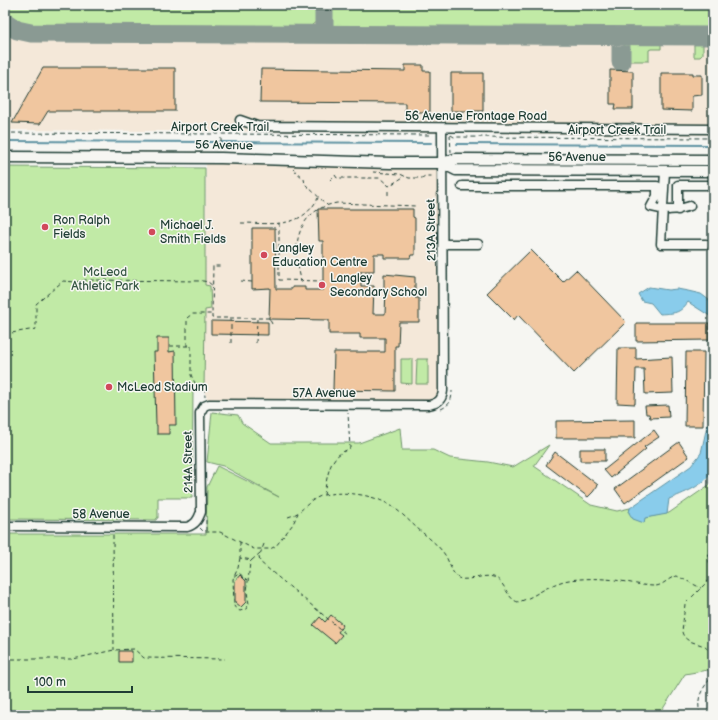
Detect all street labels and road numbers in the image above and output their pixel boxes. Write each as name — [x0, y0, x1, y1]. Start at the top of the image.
street label: 56 Avenue Frontage Road — [405, 109, 547, 124]
street label: Airport Creek Trail — [171, 120, 269, 135]
street label: Airport Creek Trail — [568, 123, 666, 138]
street label: 56 Avenue — [195, 137, 253, 154]
street label: 56 Avenue — [548, 150, 606, 165]
street label: 213A Street — [423, 198, 440, 261]
street label: 57A Avenue — [292, 386, 356, 401]
street label: 214A Street — [180, 430, 197, 493]
street label: 58 Avenue — [72, 507, 130, 522]

